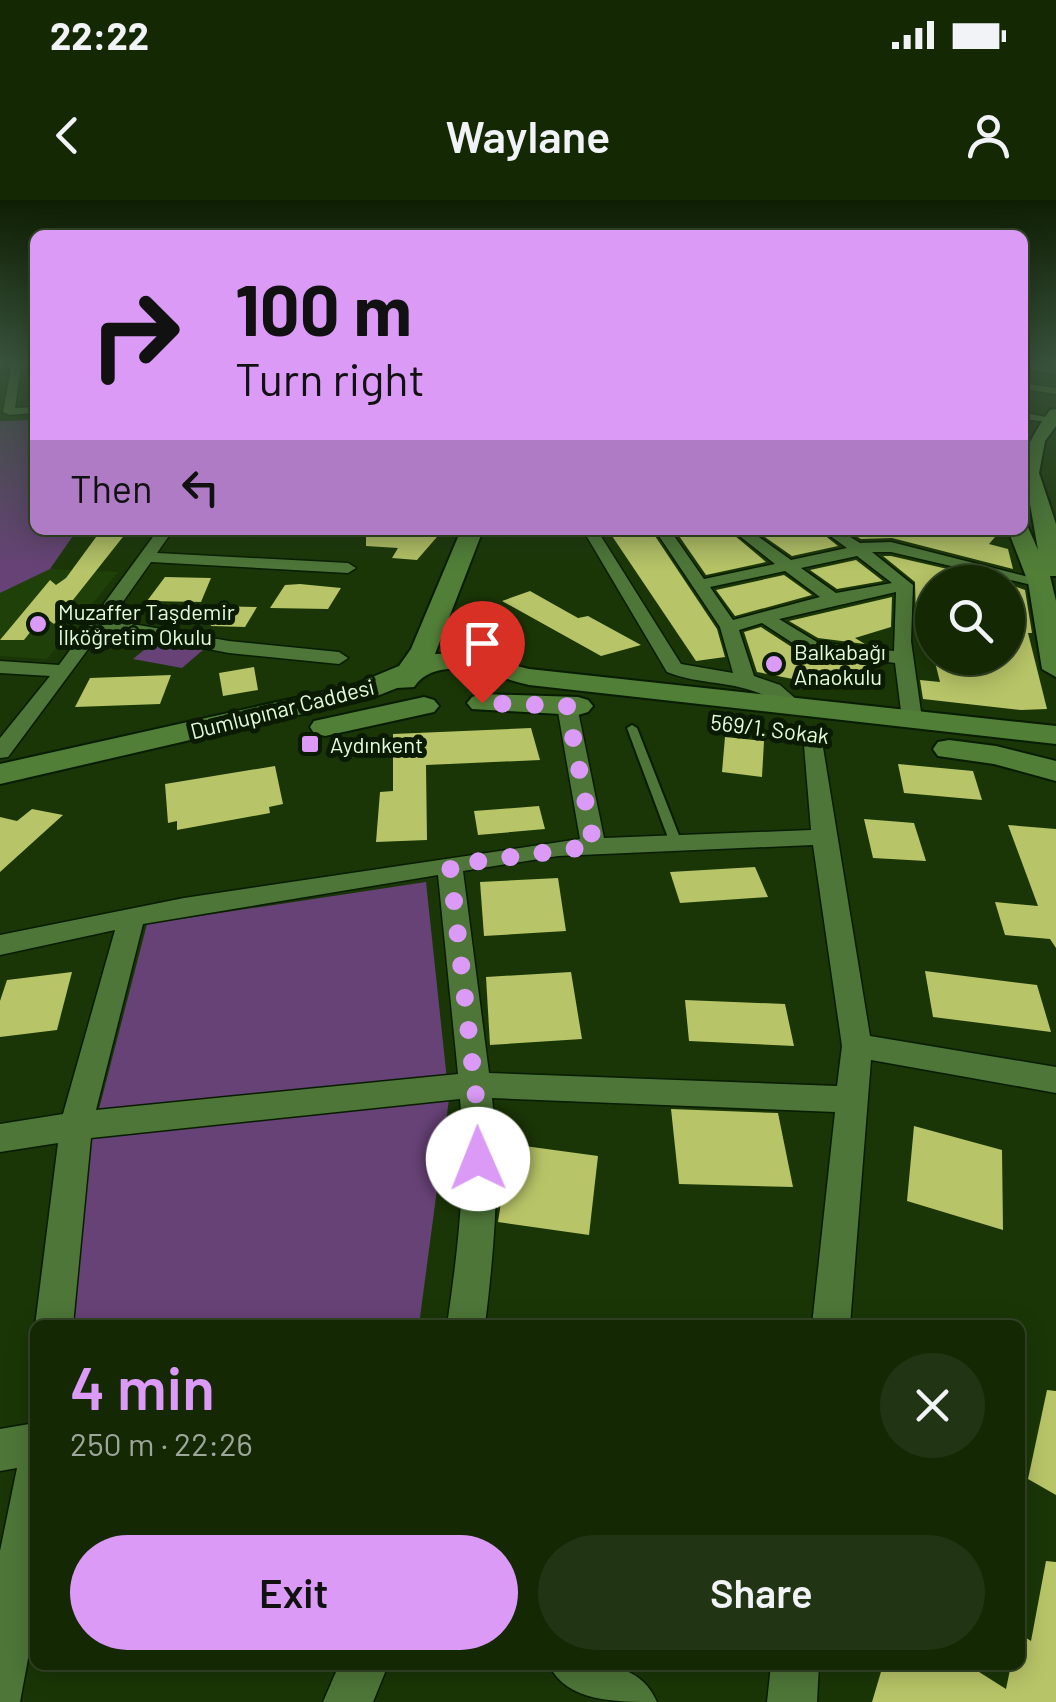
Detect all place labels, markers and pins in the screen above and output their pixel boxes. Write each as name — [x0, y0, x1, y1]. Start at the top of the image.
place label: Muzaffer Taşdemir İlköğretim Okulu — [58, 598, 235, 649]
pin — [440, 601, 525, 704]
marker: Muzaffer Taşdemir İlköğretim Okulu — [27, 613, 49, 635]
place label: Balkabağı Anaokulu — [794, 638, 886, 689]
marker: Balkabağı Anaokulu — [763, 653, 785, 675]
place label: Aydınkent — [330, 731, 423, 757]
marker: Aydınkent — [299, 733, 321, 755]

